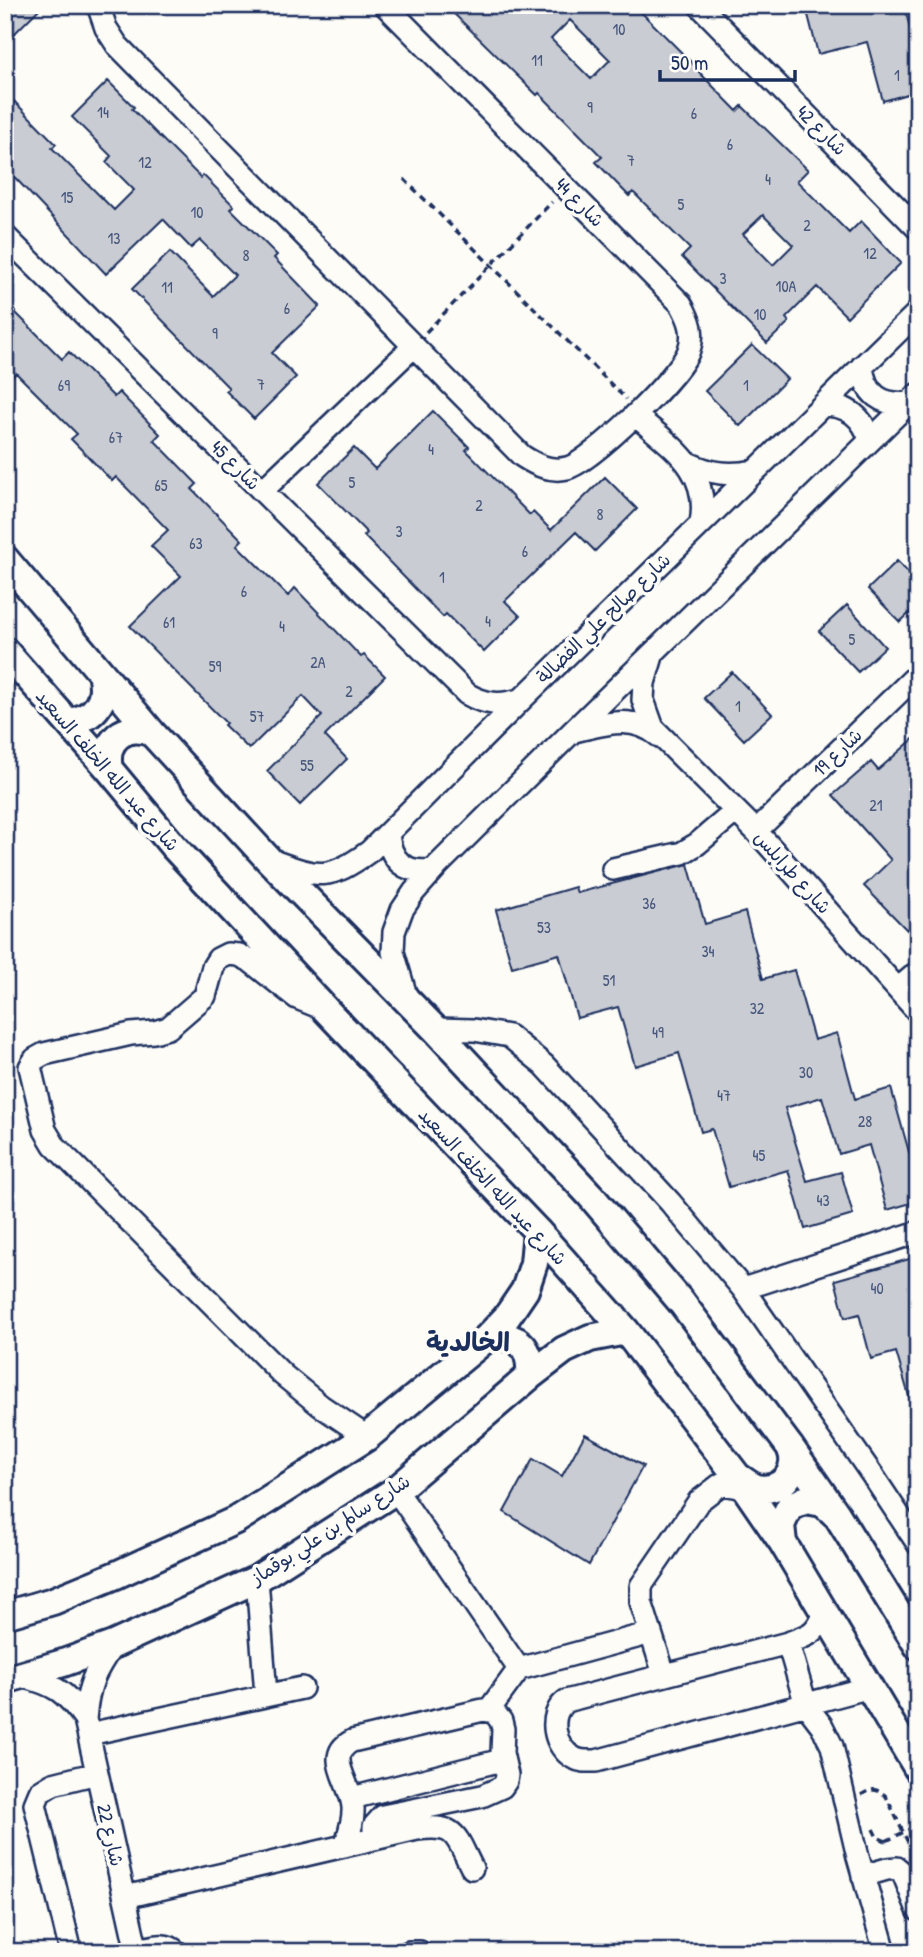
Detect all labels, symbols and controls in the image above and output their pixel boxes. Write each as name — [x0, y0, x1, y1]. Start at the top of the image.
house number: 10 — [613, 18, 625, 40]
scale bar — [660, 38, 795, 82]
text: 50 m — [671, 48, 708, 77]
house number: 11 — [531, 49, 543, 71]
house number: 1 — [894, 64, 900, 86]
house number: 9 — [587, 96, 593, 118]
street label: شارع 42 — [790, 99, 853, 162]
house number: 14 — [97, 101, 109, 123]
house number: 6 — [691, 102, 697, 124]
house number: 6 — [727, 133, 733, 155]
house number: 7 — [627, 149, 635, 171]
house number: 12 — [138, 151, 152, 173]
house number: 4 — [765, 168, 771, 190]
street label: شارع 44 — [549, 172, 610, 233]
house number: 15 — [61, 186, 74, 208]
house number: 5 — [678, 193, 685, 215]
house number: 10 — [191, 201, 203, 223]
house number: 2 — [803, 214, 811, 236]
house number: 13 — [108, 227, 120, 249]
house number: 12 — [863, 242, 877, 264]
house number: 8 — [243, 244, 250, 266]
house number: 3 — [719, 267, 727, 289]
house number: 10A — [776, 275, 797, 297]
house number: 11 — [161, 276, 173, 298]
house number: 6 — [284, 297, 290, 319]
house number: 10 — [754, 303, 766, 325]
house number: 9 — [212, 322, 218, 344]
house number: 7 — [257, 373, 265, 395]
house number: 69 — [58, 374, 70, 396]
house number: 1 — [743, 374, 749, 396]
house number: 67 — [109, 426, 123, 448]
street label: شارع 45 — [205, 434, 267, 496]
house number: 4 — [428, 438, 434, 460]
house number: 5 — [349, 471, 356, 493]
house number: 65 — [154, 474, 168, 496]
house number: 2 — [475, 494, 483, 516]
house number: 8 — [597, 503, 604, 525]
house number: 3 — [395, 520, 403, 542]
house number: 63 — [189, 532, 203, 554]
house number: 6 — [522, 540, 528, 562]
street label: شارع صالح علي الفضالة — [530, 547, 679, 692]
house number: 1 — [439, 566, 445, 588]
house number: 6 — [241, 580, 247, 602]
house number: 4 — [485, 610, 491, 632]
house number: 61 — [163, 611, 175, 633]
house number: 4 — [279, 615, 285, 637]
house number: 5 — [849, 628, 856, 650]
house number: 2A — [310, 651, 326, 673]
house number: 59 — [209, 655, 221, 677]
house number: 2 — [345, 680, 353, 702]
street label: شارع عبد الله الخلف السعيد — [30, 683, 186, 857]
house number: 1 — [735, 695, 741, 717]
house number: 57 — [250, 705, 264, 727]
street label: شارع 19 — [807, 722, 868, 783]
house number: 55 — [300, 754, 314, 776]
house number: 21 — [869, 794, 883, 816]
street label: شارع طرابلس — [748, 825, 837, 920]
house number: 36 — [642, 892, 656, 914]
house number: 53 — [537, 916, 551, 938]
house number: 34 — [701, 940, 715, 962]
house number: 51 — [603, 969, 615, 991]
house number: 32 — [750, 997, 765, 1019]
house number: 49 — [652, 1021, 664, 1043]
house number: 30 — [799, 1061, 813, 1083]
house number: 47 — [717, 1084, 731, 1106]
street label: شارع عبد الله الخلف السعيد — [412, 1101, 573, 1271]
house number: 28 — [858, 1110, 872, 1132]
house number: 45 — [753, 1144, 766, 1166]
house number: 43 — [816, 1189, 830, 1211]
house number: 40 — [870, 1277, 884, 1299]
district label: الخالدية — [426, 1324, 510, 1359]
street label: شارع سالم بن علي بوقماز — [244, 1468, 417, 1595]
street label: شارع 22 — [90, 1801, 131, 1869]

